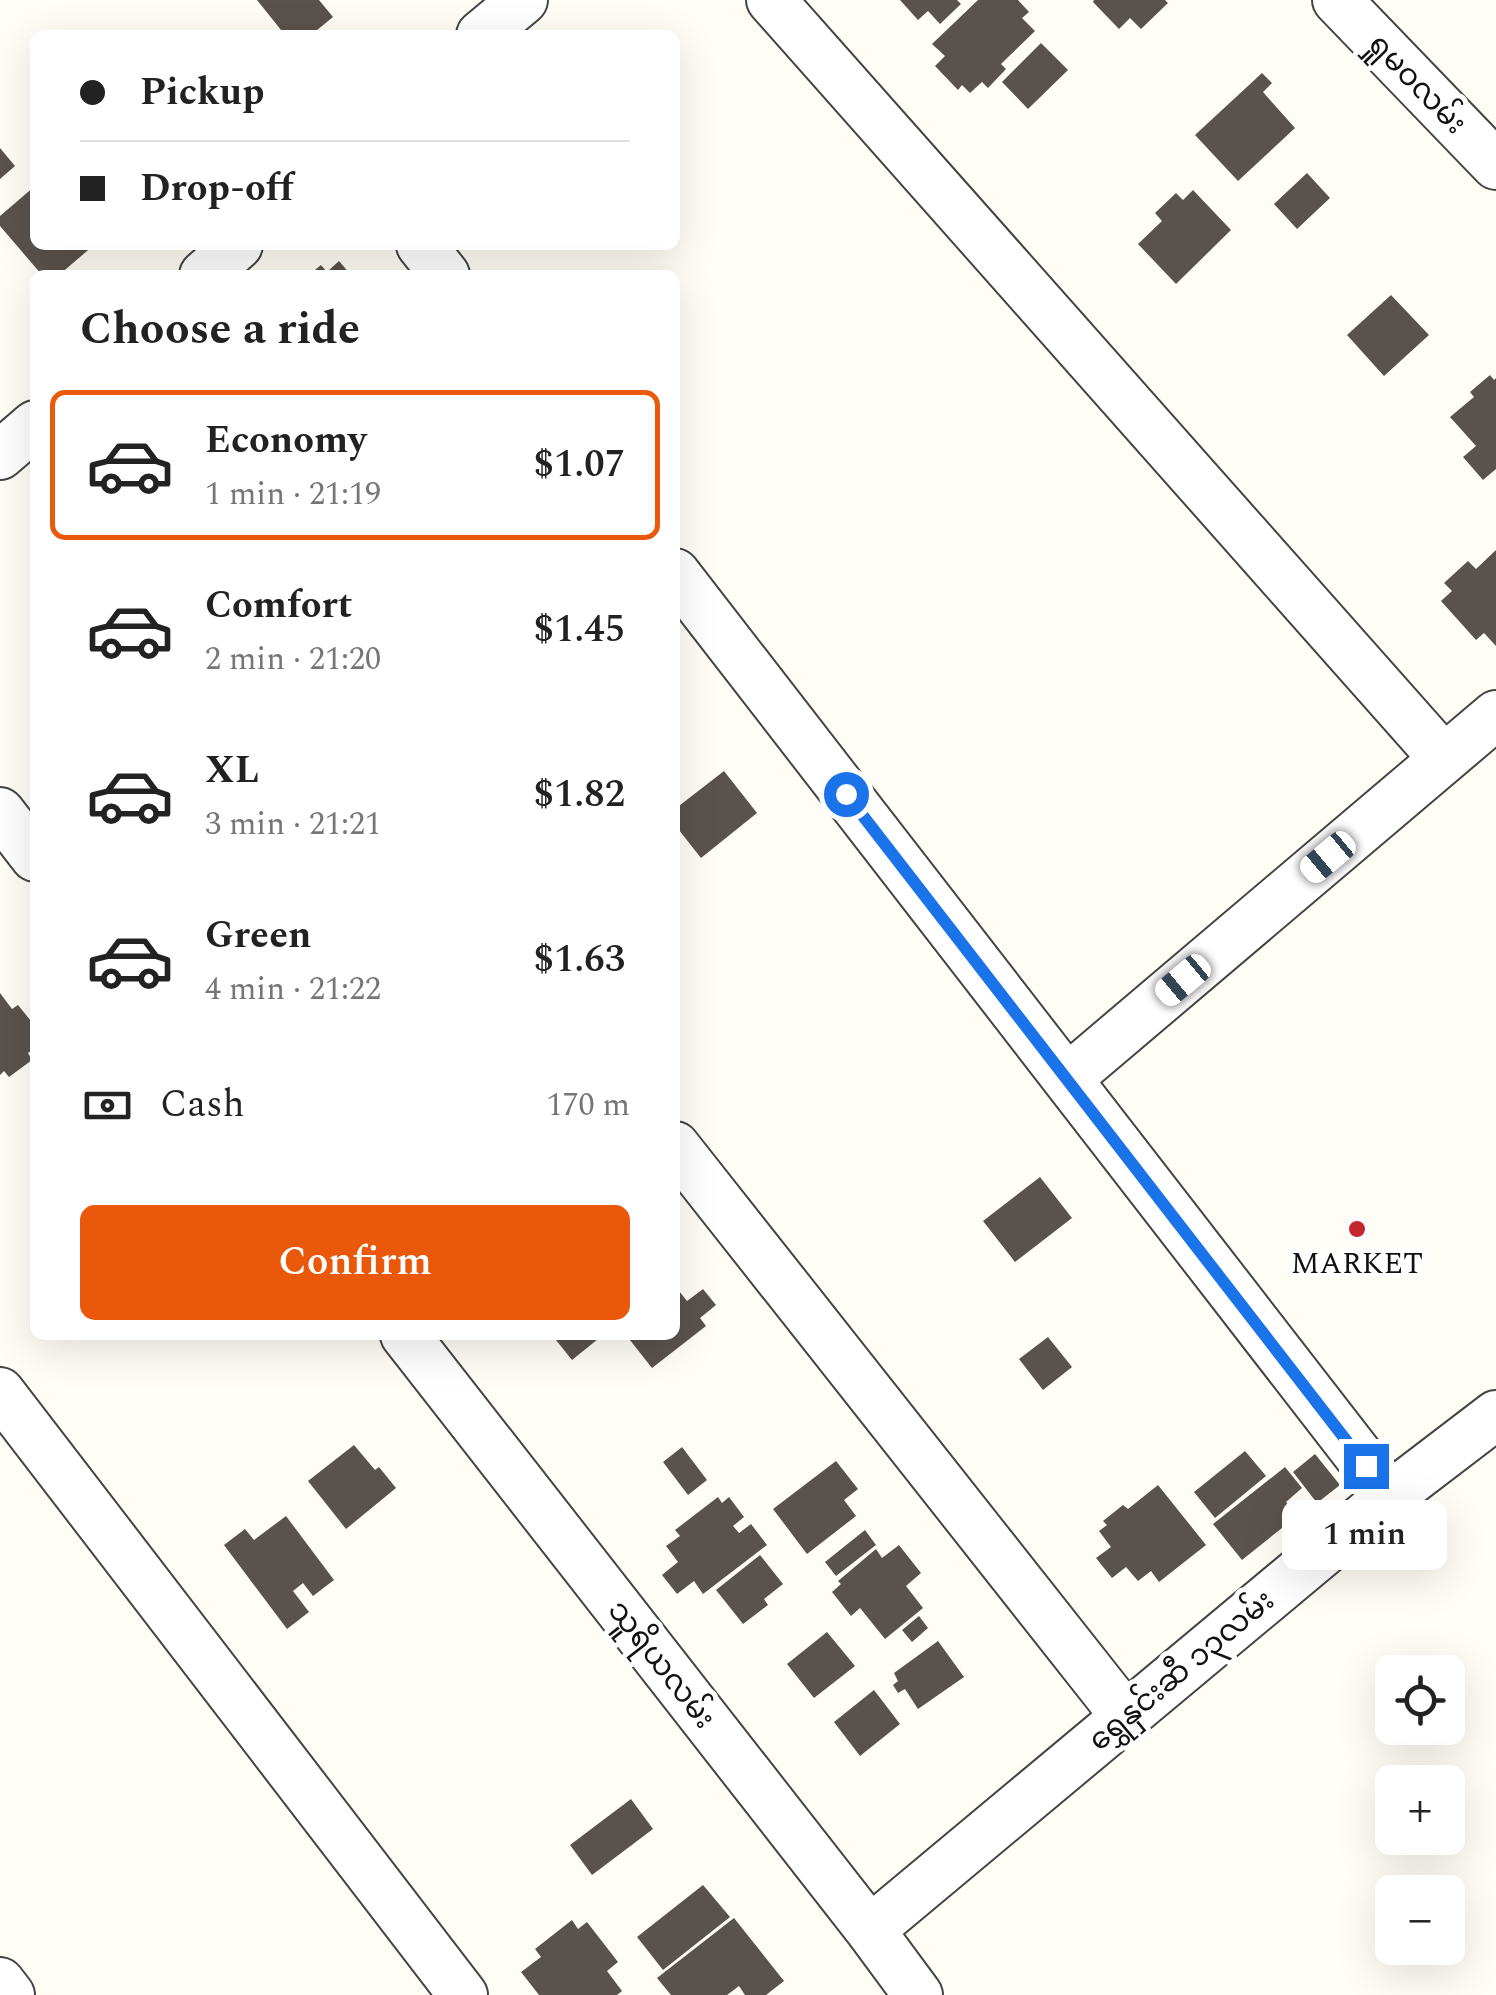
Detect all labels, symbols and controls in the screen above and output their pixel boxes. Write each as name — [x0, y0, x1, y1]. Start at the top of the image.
street label: ရှုမဝလမ်း — [1355, 22, 1477, 146]
text: Pickup — [140, 64, 264, 122]
text: Drop-off — [140, 160, 294, 218]
text: Choose a ride — [80, 295, 360, 364]
text: Economy — [205, 412, 366, 470]
icon: car — [85, 420, 175, 510]
text: $1.07 — [534, 436, 625, 494]
text: 1 min · 21:19 — [205, 470, 381, 519]
text: Comfort — [205, 577, 352, 635]
icon: car — [85, 585, 175, 675]
text: $1.45 — [534, 601, 625, 659]
text: 2 min · 21:20 — [205, 635, 381, 684]
text: XL — [205, 742, 259, 800]
icon: car — [85, 750, 175, 840]
text: $1.82 — [534, 766, 625, 824]
route start — [824, 772, 869, 817]
text: 3 min · 21:21 — [205, 800, 381, 849]
car — [1295, 826, 1361, 888]
text: Green — [205, 907, 312, 965]
icon: car — [85, 915, 175, 1005]
text: $1.63 — [534, 931, 625, 989]
car — [1150, 949, 1216, 1011]
text: 4 min · 21:22 — [205, 965, 381, 1014]
text: Cash — [160, 1076, 245, 1134]
icon: cash — [80, 1078, 135, 1133]
text: 170 m — [546, 1081, 630, 1130]
button: Confirm — [80, 1205, 630, 1320]
marker: MARKET — [1346, 1218, 1368, 1240]
place label: MARKET — [1291, 1241, 1423, 1287]
route end — [1344, 1444, 1389, 1489]
callout: 1 min — [1284, 1501, 1448, 1571]
text: 1 min — [1323, 1510, 1406, 1559]
street label: ရွှေနှင်းဆီ ၁၃လမ်း — [1078, 1579, 1286, 1763]
street label: သူရိယလမ်း — [595, 1590, 726, 1740]
map controls — [1375, 1655, 1465, 1965]
button: locate — [1375, 1655, 1465, 1745]
button: + — [1375, 1765, 1465, 1855]
button: − — [1375, 1875, 1465, 1965]

